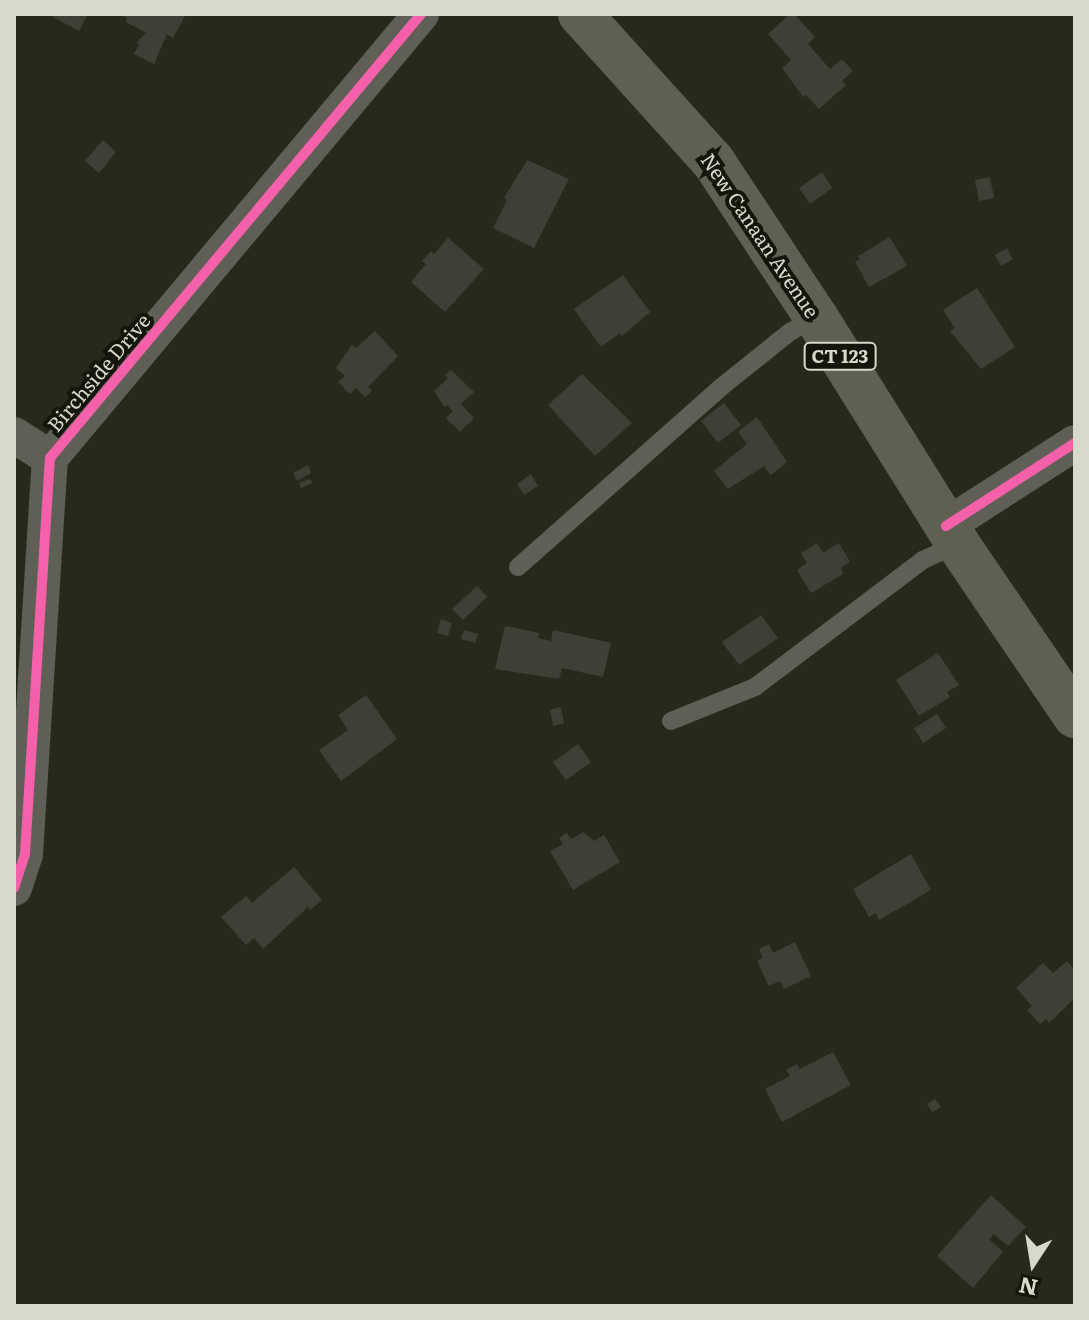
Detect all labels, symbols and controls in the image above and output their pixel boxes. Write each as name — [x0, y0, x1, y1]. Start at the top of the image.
street label: New Canaan Avenue — [697, 148, 825, 322]
street label: Birchside Drive — [42, 308, 154, 436]
road number: CT 123 — [802, 342, 878, 370]
north arrow — [993, 1224, 1073, 1304]
text: N — [1015, 1270, 1040, 1306]

